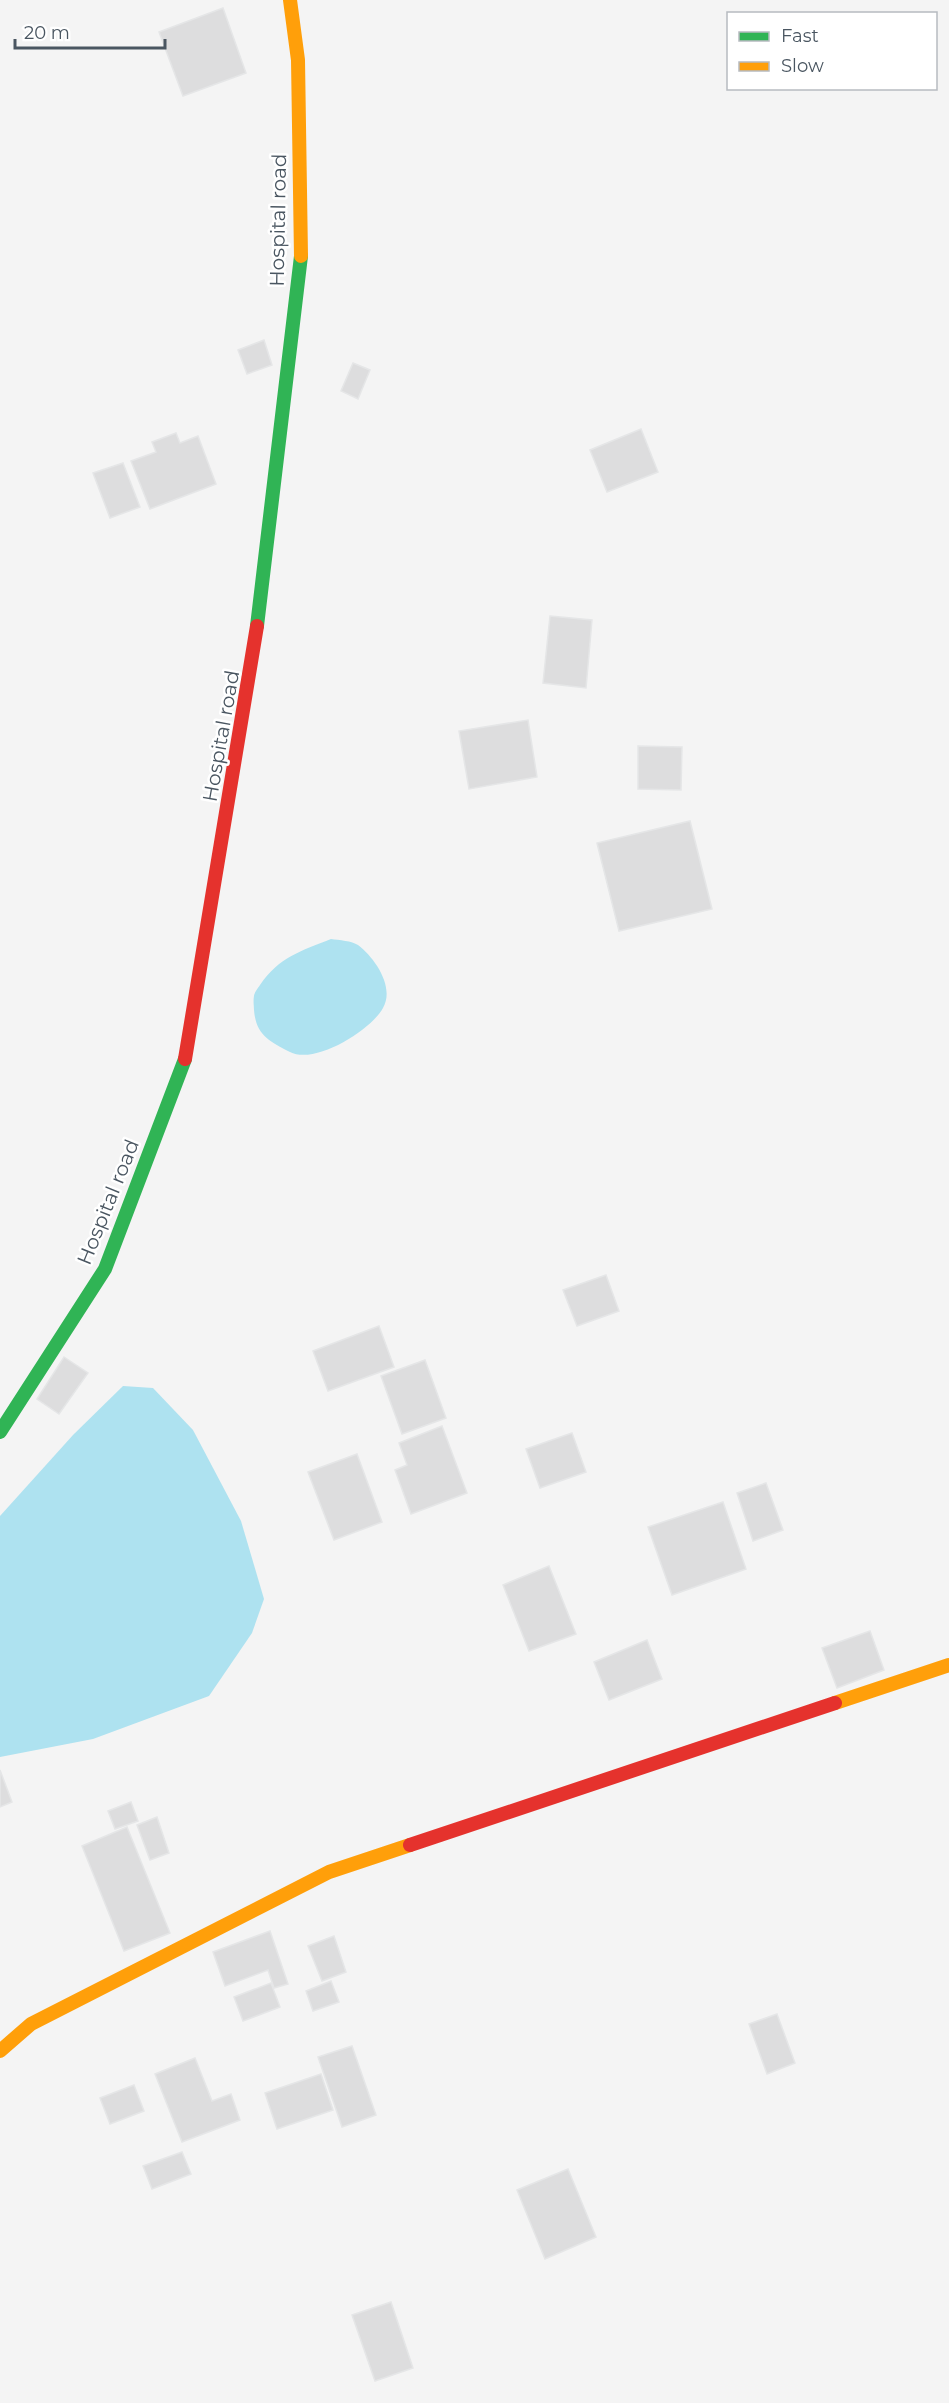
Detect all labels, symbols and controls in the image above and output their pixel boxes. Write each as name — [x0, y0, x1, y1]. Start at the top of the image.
scale bar — [15, 12, 165, 50]
legend — [727, 12, 937, 90]
text: 20 m — [24, 22, 70, 44]
text: Fast — [781, 25, 819, 47]
text: Slow — [781, 55, 824, 77]
street label: Hospital road — [265, 153, 291, 287]
street label: Hospital road — [198, 668, 244, 804]
street label: Hospital road — [72, 1136, 144, 1268]

